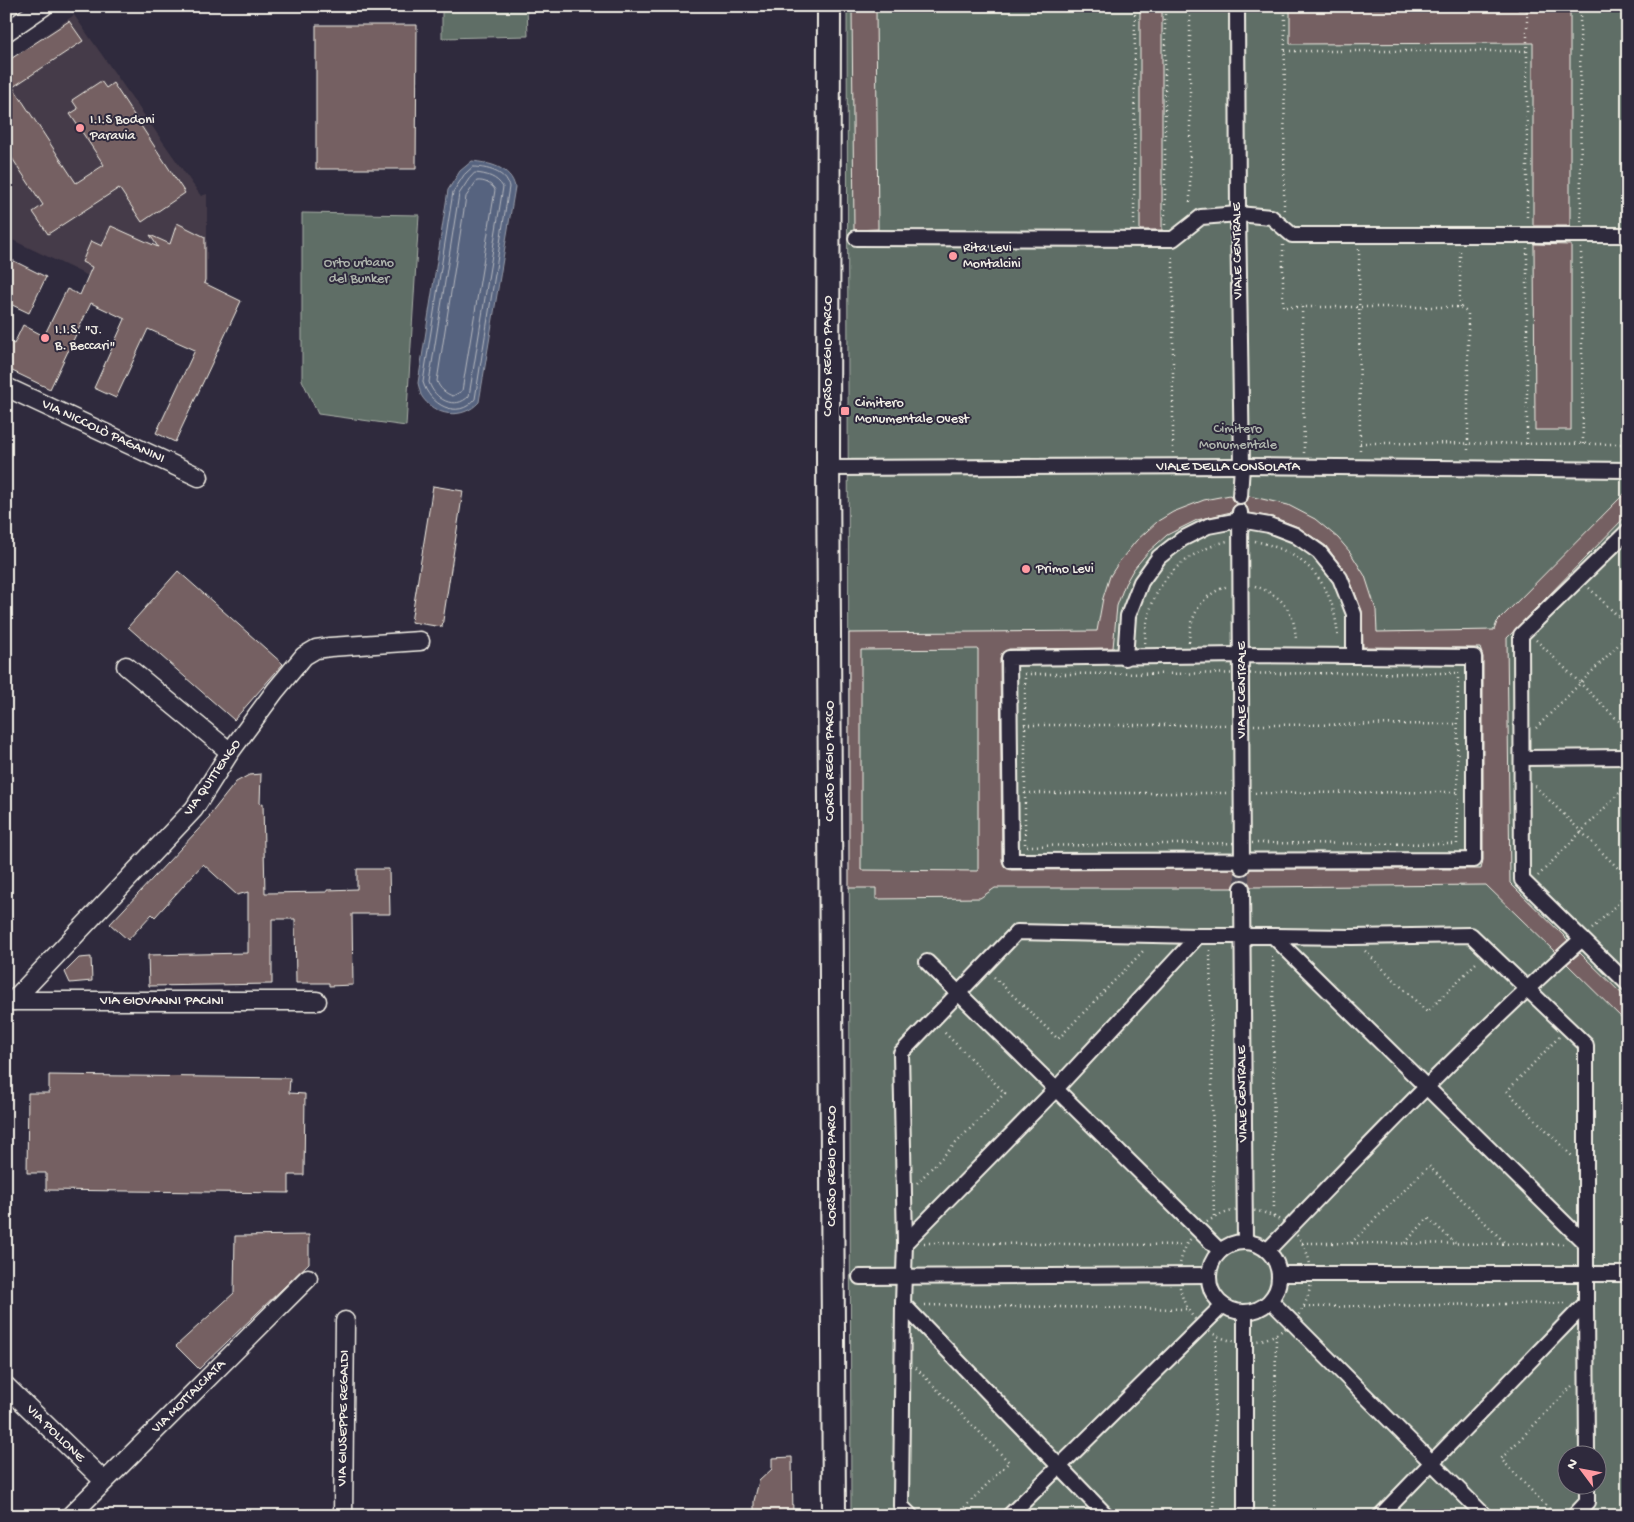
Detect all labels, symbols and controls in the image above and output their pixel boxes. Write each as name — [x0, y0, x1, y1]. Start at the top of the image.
place label: I.I.S Bodoni Paravia — [89, 112, 155, 145]
marker: I.I.S Bodoni Paravia — [74, 122, 86, 134]
street label: VIALE CENTRALE — [1229, 201, 1247, 301]
place label: Rita Levi Montalcini — [963, 240, 1021, 273]
marker: Rita Levi Montalcini — [947, 250, 959, 262]
park label: Orto urbano del Bunker — [324, 255, 394, 288]
street label: CORSO REGIO PARCO — [820, 295, 837, 416]
place label: I.I.S. "J. B. Beccari" — [54, 322, 115, 355]
marker: I.I.S. "J. B. Beccari" — [39, 332, 51, 344]
place label: Cimitero Monumentale Ovest — [855, 395, 970, 428]
street label: VIA NICCOLÒ PAGANINI — [38, 396, 167, 468]
marker: Cimitero Monumentale Ovest — [839, 405, 851, 417]
park label: Cimitero Monumentale — [1199, 421, 1278, 454]
street label: VIALE DELLA CONSOLATA — [1155, 459, 1300, 476]
place label: Primo Levi — [1035, 561, 1094, 578]
marker: Primo Levi — [1020, 563, 1032, 575]
street label: VIALE CENTRALE — [1234, 640, 1251, 739]
street label: CORSO REGIO PARCO — [822, 700, 839, 821]
street label: VIA QUITTENGO — [180, 736, 246, 820]
street label: VIA GIOVANNI PACINI — [99, 993, 224, 1010]
street label: VIALE CENTRALE — [1234, 1044, 1252, 1144]
street label: CORSO REGIO PARCO — [824, 1105, 841, 1226]
street label: VIA GIUSEPPE REGALDI — [334, 1350, 354, 1487]
street label: VIA MOTTALCIATA — [148, 1356, 230, 1438]
street label: VIA POLLONE — [21, 1401, 89, 1467]
north arrow — [1556, 1444, 1606, 1494]
text: N — [1563, 1456, 1583, 1473]

